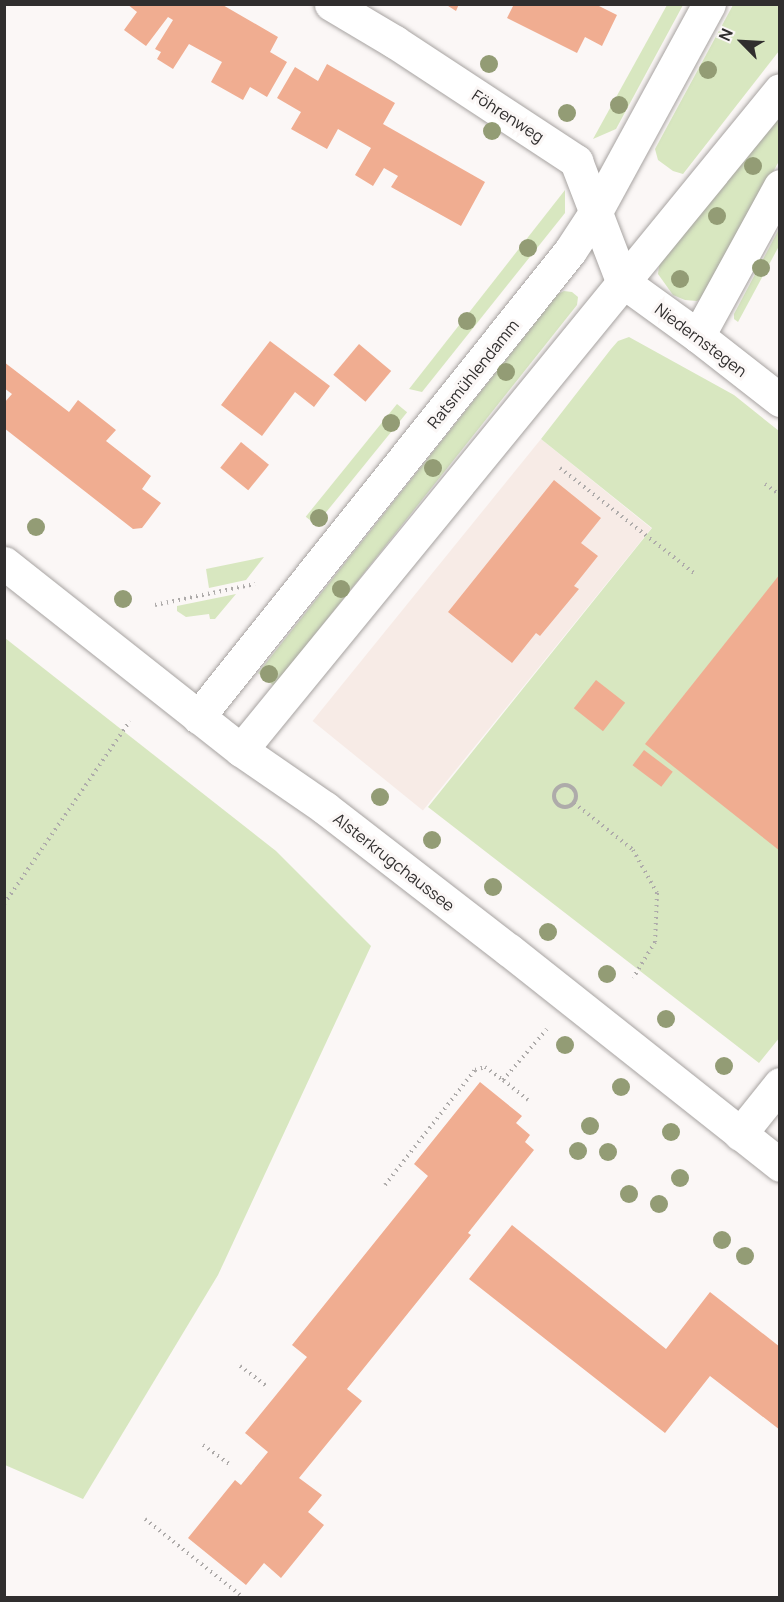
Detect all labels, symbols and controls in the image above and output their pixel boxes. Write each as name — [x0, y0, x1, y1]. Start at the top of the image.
north arrow — [712, 12, 772, 72]
text: N — [713, 25, 738, 44]
street label: Föhrenweg — [468, 86, 548, 146]
street label: Niedernstegen — [651, 299, 751, 381]
street label: Ratsmühlendamm — [423, 316, 523, 432]
street label: Alsterkrugchaussee — [330, 809, 458, 915]

